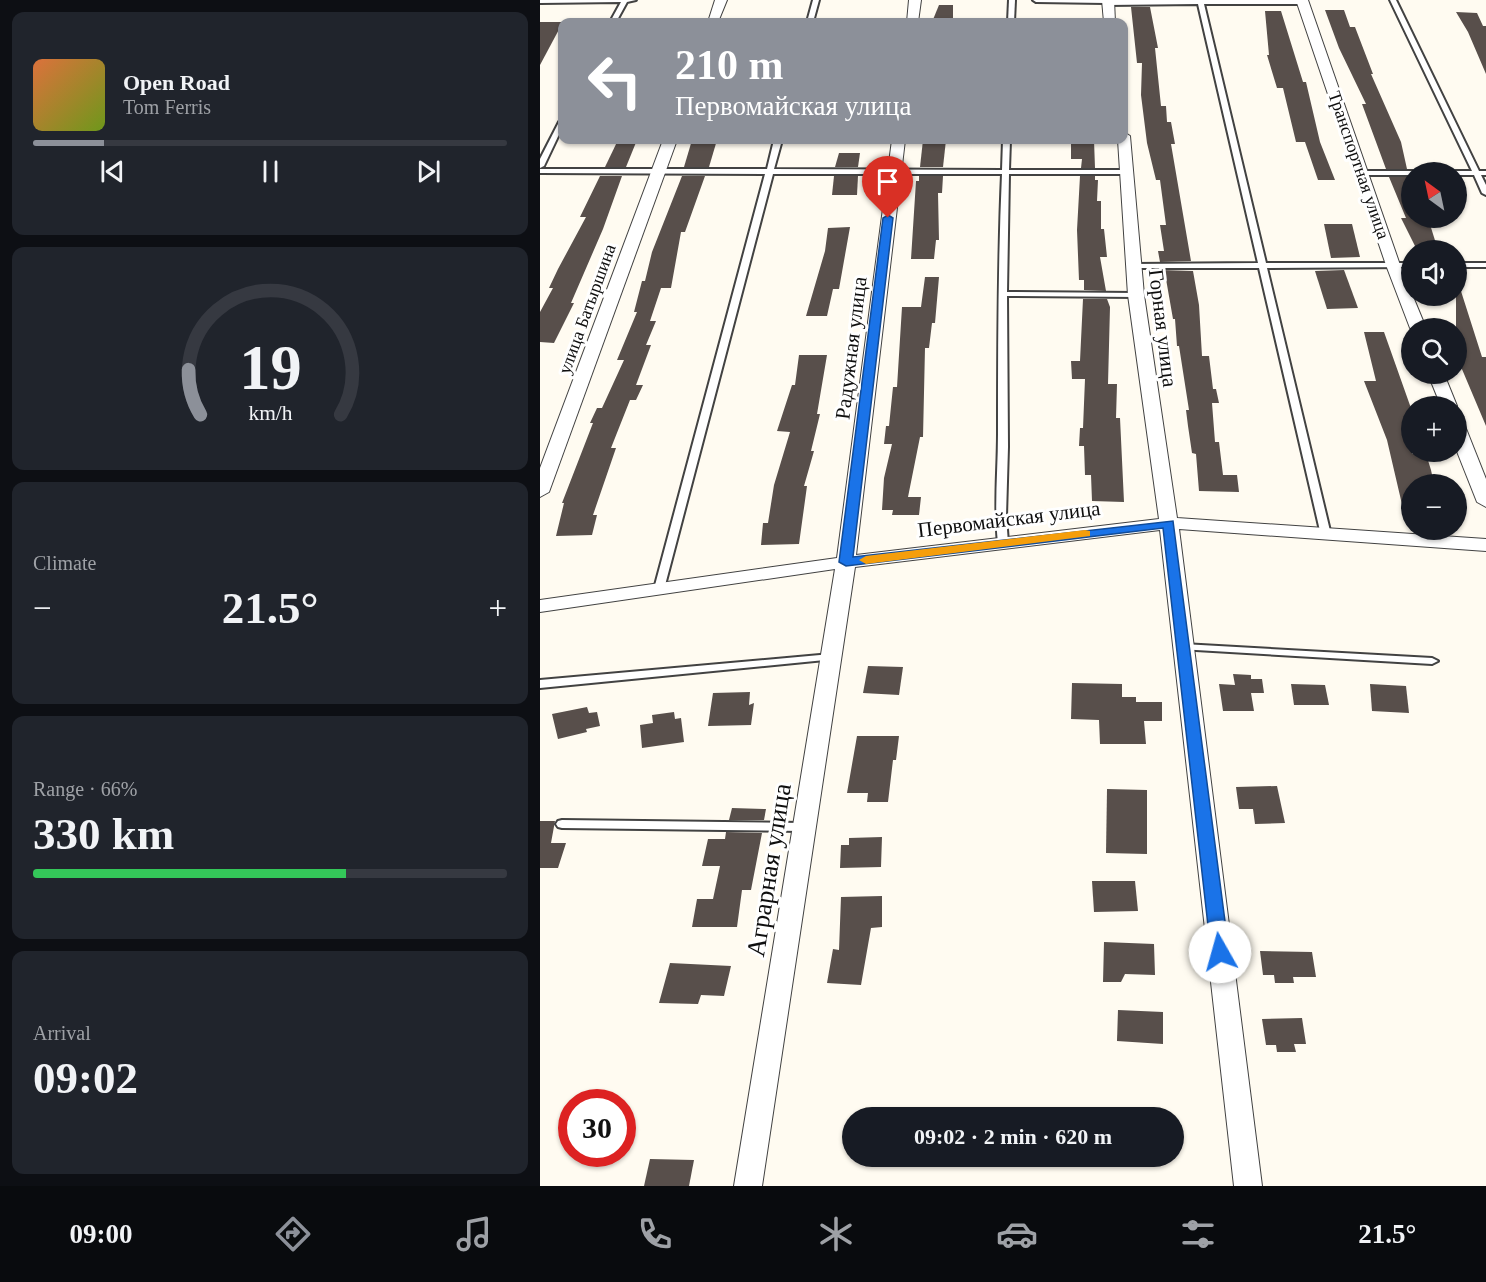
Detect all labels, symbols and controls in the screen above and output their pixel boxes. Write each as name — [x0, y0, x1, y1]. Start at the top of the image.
icon: left — [576, 42, 654, 120]
text: 210 m — [675, 42, 784, 88]
text: Open Road — [123, 70, 230, 95]
street label: Транспортная улица — [1324, 88, 1394, 242]
text: Первомайская улица — [675, 91, 911, 121]
text: Tom Ferris — [123, 96, 211, 118]
icon: previous — [96, 155, 129, 188]
icon: pause — [254, 155, 287, 188]
icon: next — [412, 155, 445, 188]
pin — [862, 156, 913, 218]
north arrow — [1401, 162, 1467, 228]
map controls — [1401, 162, 1467, 540]
icon: arrive — [871, 165, 904, 198]
button: sound — [1401, 240, 1467, 306]
street label: улица Батыршина — [554, 241, 620, 377]
street label: Горная улица — [1144, 268, 1182, 389]
street label: Радужная улица — [830, 275, 872, 421]
button: search — [1401, 318, 1467, 384]
text: 19 — [239, 333, 301, 402]
button: + — [1401, 396, 1467, 462]
text: km/h — [248, 402, 292, 426]
button: − — [1401, 474, 1467, 540]
street label: Первомайская улица — [916, 496, 1102, 542]
text: Climate — [33, 552, 96, 574]
text: 21.5° — [222, 583, 318, 633]
text: − — [33, 590, 52, 626]
text: + — [488, 590, 507, 626]
text: Range · 66% — [33, 778, 137, 800]
street label: Аграрная улица — [741, 781, 797, 959]
text: 330 km — [33, 809, 174, 859]
position arrow — [1188, 920, 1252, 984]
text: Arrival — [33, 1022, 91, 1044]
text: 09:02 — [33, 1053, 138, 1103]
speed limit sign: 30 — [558, 1089, 636, 1167]
text: 09:02 · 2 min · 620 m — [914, 1124, 1112, 1149]
icon: directions — [272, 1213, 314, 1255]
icon: music — [453, 1213, 495, 1255]
icon: phone — [634, 1213, 676, 1255]
icon: climate — [815, 1213, 857, 1255]
icon: car — [996, 1213, 1038, 1255]
icon: filters — [1177, 1213, 1219, 1255]
text: 09:00 — [70, 1219, 133, 1249]
text: 21.5° — [1358, 1219, 1416, 1249]

